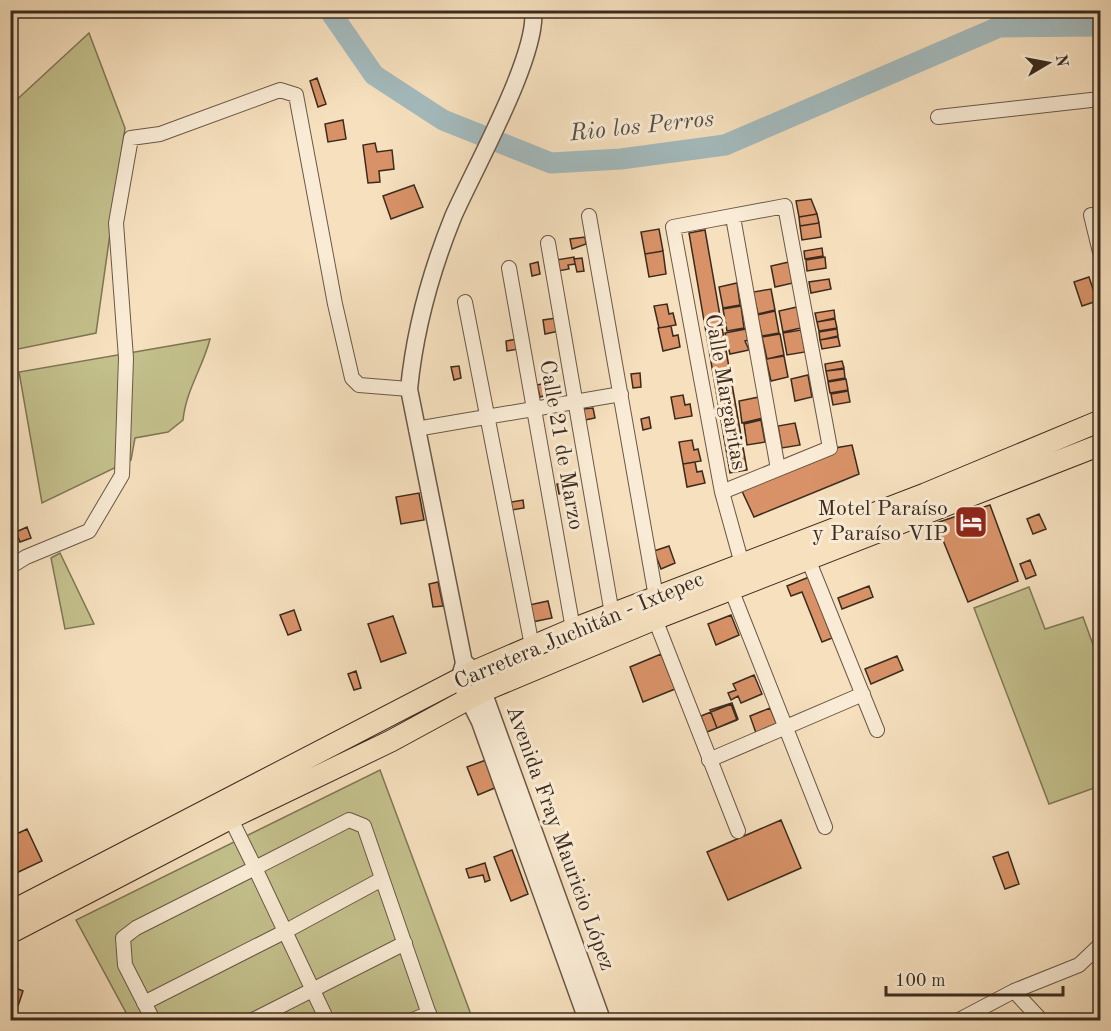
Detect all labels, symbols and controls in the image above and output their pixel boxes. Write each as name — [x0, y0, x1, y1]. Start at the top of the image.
north arrow — [1018, 33, 1078, 93]
text: N — [1052, 53, 1070, 69]
water label: Rio los Perros — [568, 107, 716, 147]
street label: Calle Margaritas — [700, 312, 750, 472]
street label: Calle 21 de Marzo — [535, 358, 587, 532]
place label: Motel Paraíso y Paraíso VIP — [812, 498, 948, 545]
hotel icon: Motel Paraíso y Paraíso VIP — [953, 504, 989, 540]
street label: Carretera Juchitán - Ixtepec — [451, 568, 707, 694]
street label: Avenida Fray Mauricio López — [502, 703, 618, 973]
scale bar — [886, 959, 1063, 997]
text: 100 m — [895, 972, 946, 990]

